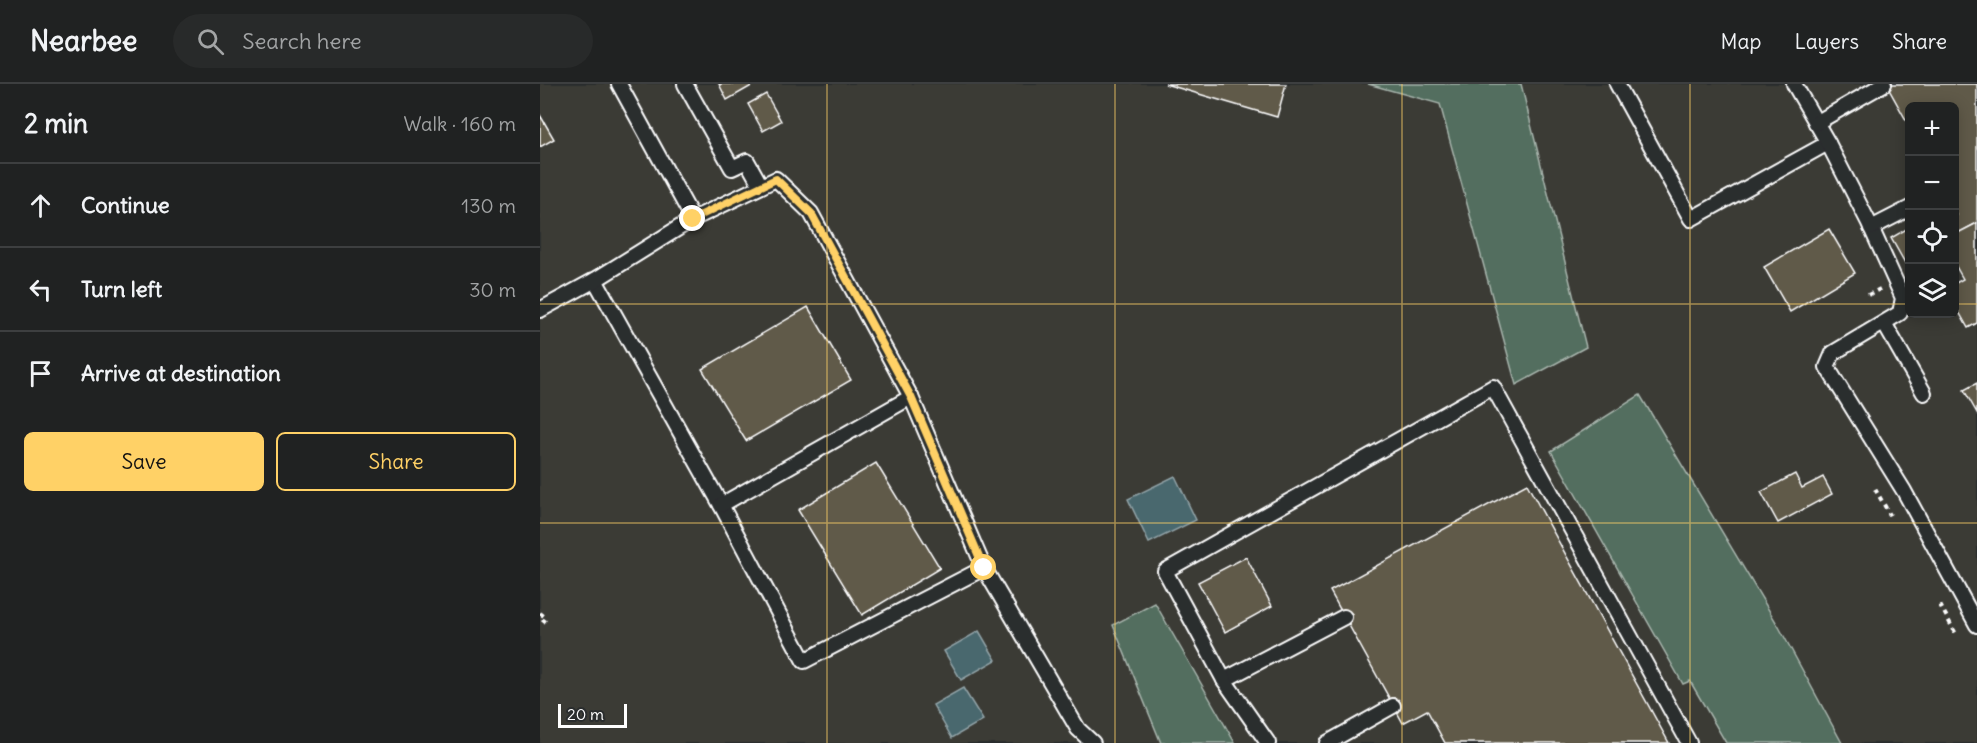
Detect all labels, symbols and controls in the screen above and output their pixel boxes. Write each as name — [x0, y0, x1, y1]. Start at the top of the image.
search box — [173, 14, 593, 68]
text: Nearbee — [30, 23, 137, 59]
icon: search — [194, 25, 227, 58]
text: Search here — [242, 27, 362, 55]
text: Map — [1721, 28, 1761, 55]
text: Layers — [1794, 28, 1859, 55]
text: Share — [1892, 28, 1947, 55]
map controls — [1905, 102, 1959, 318]
button: + — [1905, 102, 1959, 156]
text: 2 min — [24, 107, 88, 140]
text: Walk · 160 m — [403, 111, 516, 136]
button: − — [1905, 156, 1959, 210]
icon: ahead — [24, 189, 57, 222]
text: Continue — [81, 191, 170, 219]
text: 130 m — [461, 193, 516, 218]
route end — [679, 205, 705, 231]
button: locate — [1905, 210, 1959, 264]
button: layers — [1905, 264, 1959, 318]
icon: left — [24, 273, 57, 306]
text: Turn left — [81, 275, 162, 303]
text: 30 m — [469, 277, 516, 302]
icon: arrive — [24, 357, 57, 390]
text: Arrive at destination — [81, 359, 281, 387]
button: Save — [24, 432, 264, 491]
button: Share — [276, 432, 516, 491]
route start — [970, 554, 996, 580]
scale bar — [558, 701, 627, 728]
text: 20 m — [567, 704, 604, 724]

